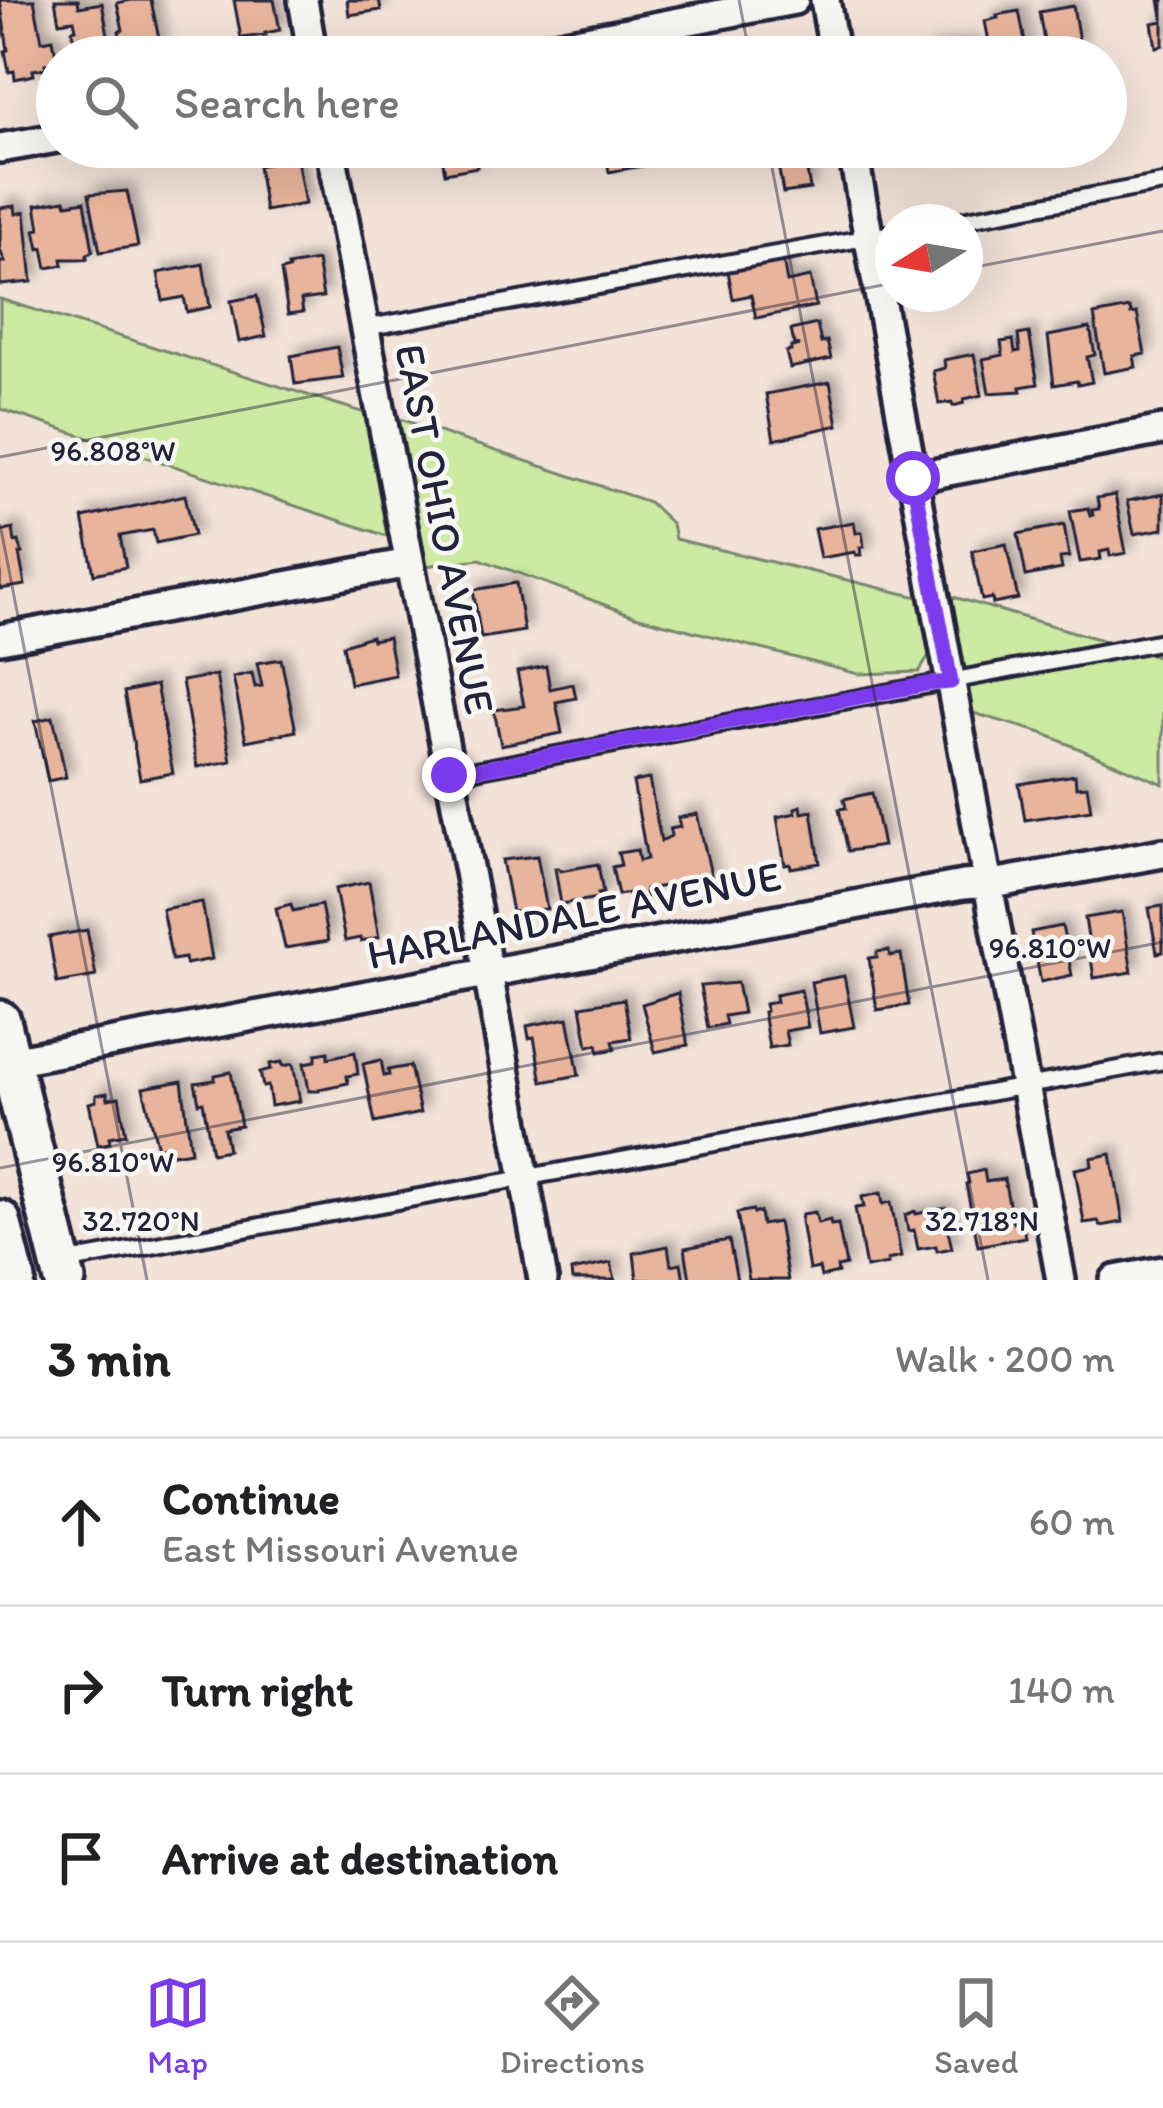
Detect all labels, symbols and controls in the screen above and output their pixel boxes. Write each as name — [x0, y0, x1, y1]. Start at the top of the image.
search box — [36, 36, 1127, 168]
icon: search — [78, 69, 144, 135]
text: Search here — [174, 75, 400, 129]
north arrow — [875, 204, 983, 312]
street label: EAST OHIO AVENUE — [384, 340, 506, 718]
text: 96.808°W — [51, 432, 175, 469]
route start — [886, 451, 940, 505]
route end — [422, 748, 476, 802]
street label: HARLANDALE AVENUE — [363, 850, 785, 980]
text: 96.810°W — [989, 929, 1111, 966]
text: 96.810°W — [52, 1143, 174, 1180]
text: 32.720°N — [82, 1202, 200, 1239]
text: 32.718°N — [925, 1202, 1039, 1239]
text: 3 min — [48, 1328, 170, 1389]
text: Walk · 200 m — [895, 1335, 1115, 1382]
text: Continue — [162, 1471, 340, 1525]
icon: ahead — [48, 1489, 114, 1555]
text: 60 m — [1029, 1498, 1115, 1545]
text: East Missouri Avenue — [162, 1525, 519, 1572]
icon: right — [48, 1657, 114, 1723]
text: Turn right — [162, 1663, 353, 1717]
text: 140 m — [1008, 1666, 1115, 1713]
icon: arrive — [48, 1825, 114, 1891]
text: Arrive at destination — [162, 1831, 558, 1885]
tab: Map — [145, 1970, 211, 2081]
tab: Directions — [500, 1970, 645, 2081]
tab: Saved — [934, 1970, 1018, 2081]

